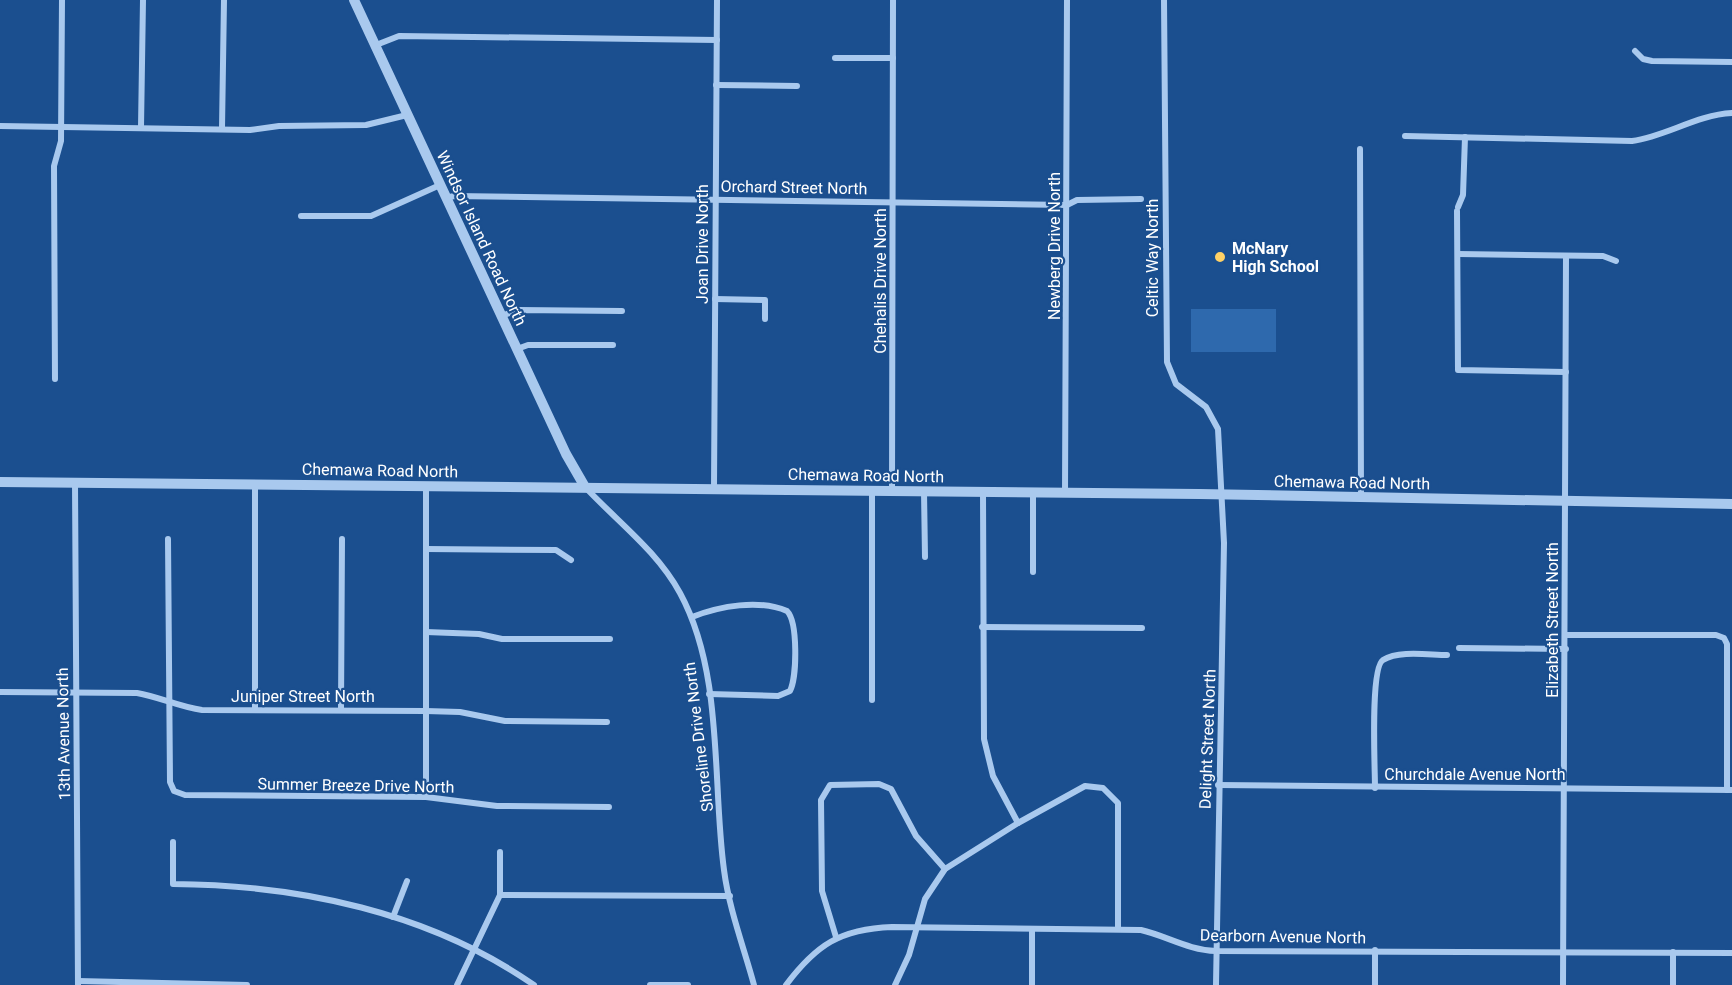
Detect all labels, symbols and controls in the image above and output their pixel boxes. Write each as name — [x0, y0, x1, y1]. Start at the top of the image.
street label: Windsor Island Road North — [433, 148, 530, 329]
street label: Newberg Drive North — [1045, 172, 1064, 320]
street label: Orchard Street North — [720, 177, 868, 198]
street label: Joan Drive North — [693, 184, 712, 304]
street label: Celtic Way North — [1143, 199, 1162, 317]
street label: Chehalis Drive North — [871, 208, 890, 354]
place label: McNary High School — [1232, 239, 1319, 276]
marker: McNary High School — [1213, 250, 1227, 264]
street label: Chemawa Road North — [302, 460, 458, 481]
street label: Chemawa Road North — [788, 465, 944, 486]
street label: Chemawa Road North — [1274, 472, 1430, 493]
street label: Elizabeth Street North — [1543, 542, 1562, 698]
street label: Shoreline Drive North — [680, 661, 717, 813]
street label: 13th Avenue North — [53, 667, 74, 800]
street label: Delight Street North — [1196, 669, 1219, 809]
street label: Juniper Street North — [231, 687, 375, 706]
street label: Churchdale Avenue North — [1384, 765, 1566, 784]
street label: Summer Breeze Drive North — [257, 774, 455, 797]
street label: Dearborn Avenue North — [1200, 926, 1366, 947]

